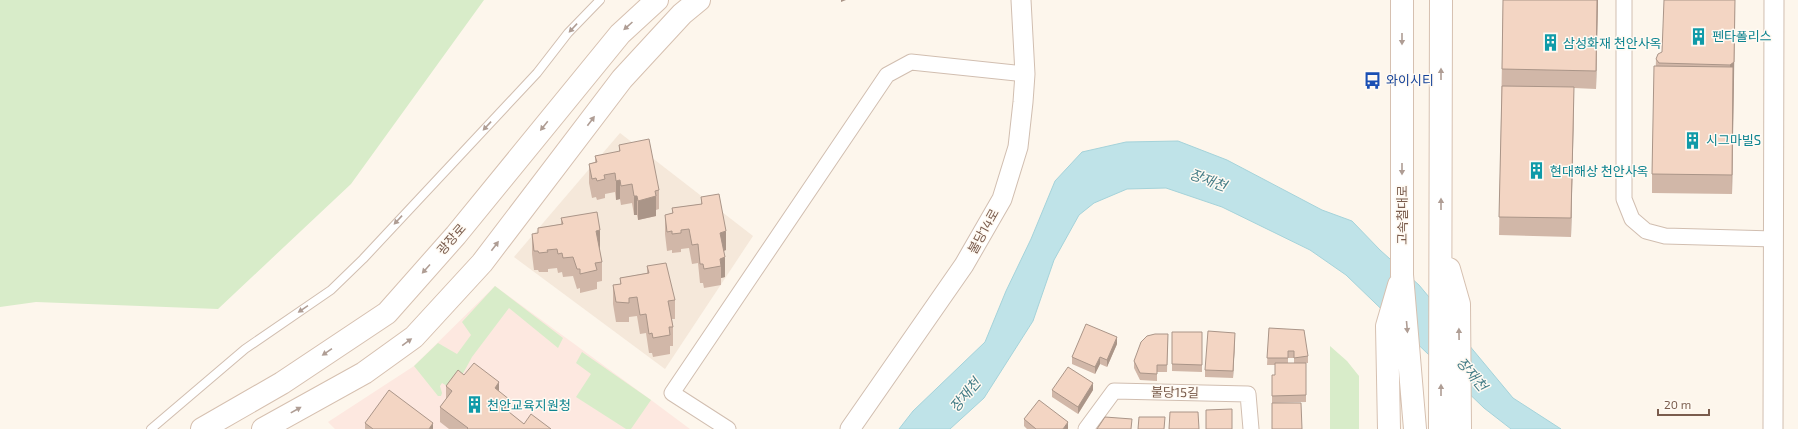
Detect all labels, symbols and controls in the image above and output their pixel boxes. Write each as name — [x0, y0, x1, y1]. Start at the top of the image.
one-way arrow — [623, 22, 633, 31]
one-way arrow — [568, 23, 578, 33]
building icon: 펜타폴리스 — [1689, 26, 1709, 46]
place label: 펜타폴리스 — [1712, 28, 1772, 44]
one-way arrow — [1399, 33, 1405, 46]
building icon: 삼성화재 천안사옥 — [1540, 33, 1560, 53]
place label: 삼성화재 천안사옥 — [1563, 35, 1662, 51]
one-way arrow — [1438, 67, 1444, 80]
bus stop icon: 와이시티 — [1363, 70, 1383, 90]
place label: 와이시티 — [1386, 72, 1434, 88]
one-way arrow — [586, 115, 595, 126]
one-way arrow — [540, 120, 549, 131]
one-way arrow — [483, 121, 492, 131]
building icon: 시그마빌S — [1683, 130, 1703, 150]
place label: 시그마빌S — [1706, 132, 1761, 148]
building icon: 현대해상 천안사옥 — [1527, 161, 1547, 181]
one-way arrow — [1399, 163, 1405, 176]
place label: 현대해상 천안사옥 — [1550, 163, 1649, 179]
water label: 장재천 — [1187, 165, 1230, 195]
street label: 고속철대로 — [1394, 185, 1410, 245]
one-way arrow — [1438, 197, 1444, 210]
street label: 불당14로 — [964, 206, 1002, 256]
one-way arrow — [394, 216, 403, 225]
street label: 광장로 — [433, 220, 469, 258]
one-way arrow — [491, 241, 499, 252]
one-way arrow — [421, 264, 430, 274]
one-way arrow — [298, 305, 309, 313]
one-way arrow — [1403, 321, 1410, 333]
one-way arrow — [1456, 327, 1462, 340]
one-way arrow — [402, 338, 412, 346]
one-way arrow — [322, 348, 332, 356]
water label: 장재천 — [1453, 353, 1492, 395]
water label: 장재천 — [946, 374, 984, 415]
street label: 불당15길 — [1151, 384, 1199, 400]
one-way arrow — [1437, 384, 1444, 396]
scale bar — [1658, 391, 1709, 417]
building icon: 천안교육지원청 — [464, 395, 484, 415]
place label: 천안교육지원청 — [487, 397, 571, 413]
text: 20 m — [1664, 397, 1691, 411]
one-way arrow — [291, 406, 302, 413]

